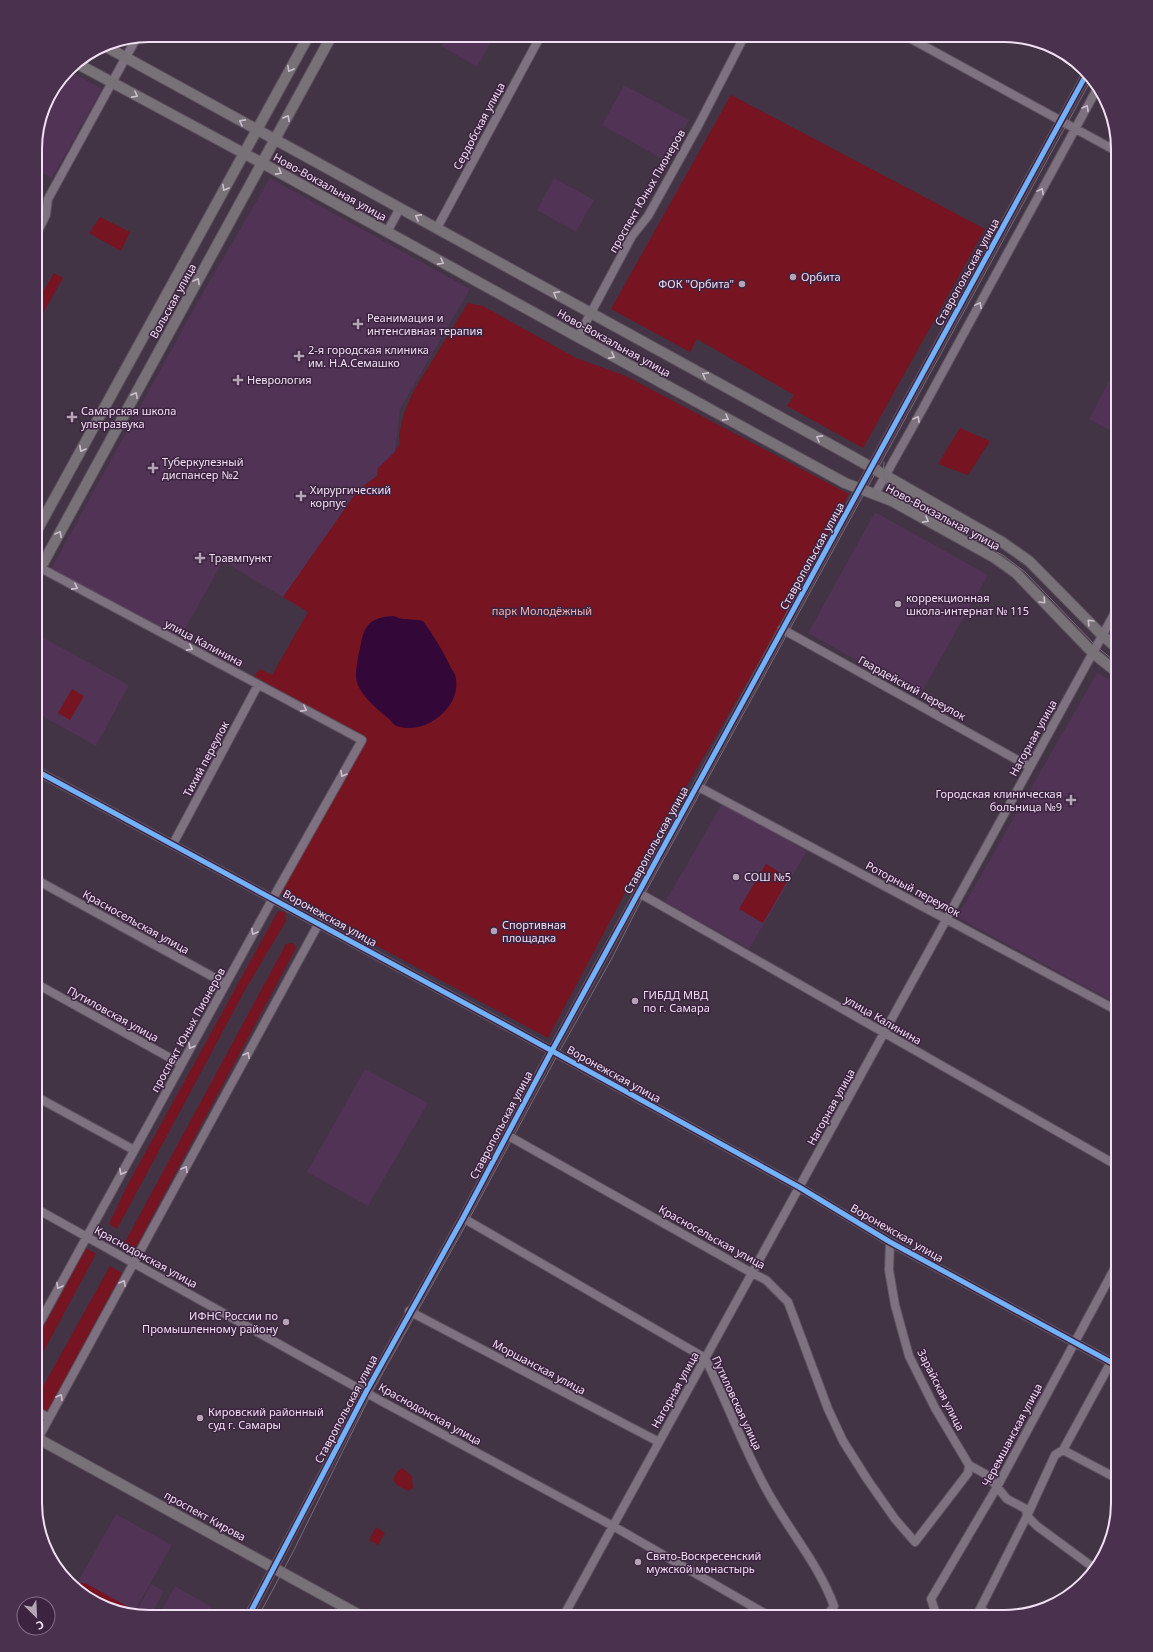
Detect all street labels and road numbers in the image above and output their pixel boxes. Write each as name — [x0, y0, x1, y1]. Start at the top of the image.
street label: Сердобская улица — [449, 79, 508, 172]
street label: проспект Юных Пионеров — [605, 126, 688, 255]
street label: Ново-Вокзальная улица — [271, 149, 390, 224]
street label: Ставропольская улица — [931, 215, 1002, 328]
street label: Вольская улица — [146, 261, 199, 341]
street label: Ново-Вокзальная улица — [555, 305, 674, 380]
street label: Ново-Вокзальная улица — [883, 480, 1003, 553]
street label: Ставропольская улица — [776, 499, 847, 612]
street label: улица Калинина — [162, 616, 246, 670]
street label: Гвардейский переулок — [856, 652, 969, 723]
street label: Нагорная улица — [1005, 697, 1060, 779]
street label: Тихий переулок — [179, 718, 232, 799]
street label: Ставропольская улица — [620, 783, 691, 896]
street label: Роторный переулок — [863, 857, 963, 920]
street label: Красносельская улица — [80, 886, 192, 957]
street label: Воронежская улица — [281, 886, 380, 950]
street label: проспект Юных Пионеров — [147, 965, 228, 1095]
street label: Путиловская улица — [65, 982, 162, 1045]
street label: улица Калинина — [842, 991, 925, 1048]
street label: Воронежская улица — [565, 1042, 664, 1106]
street label: Нагорная улица — [803, 1066, 858, 1148]
street label: Ставропольская улица — [466, 1068, 536, 1182]
street label: Воронежская улица — [848, 1200, 947, 1265]
street label: Красносельская улица — [656, 1201, 768, 1272]
street label: Краснодонская улица — [92, 1222, 201, 1291]
street label: Моршанская улица — [490, 1336, 588, 1397]
street label: Зарайская улица — [914, 1346, 968, 1433]
street label: Нагорная улица — [647, 1349, 702, 1431]
street label: Ставропольская улица — [311, 1352, 381, 1466]
street label: Путиловская улица — [709, 1353, 766, 1452]
street label: Краснодонская улица — [376, 1379, 485, 1448]
street label: Черемшанская улица — [978, 1381, 1045, 1489]
street label: проспект Кирова — [162, 1487, 249, 1544]

